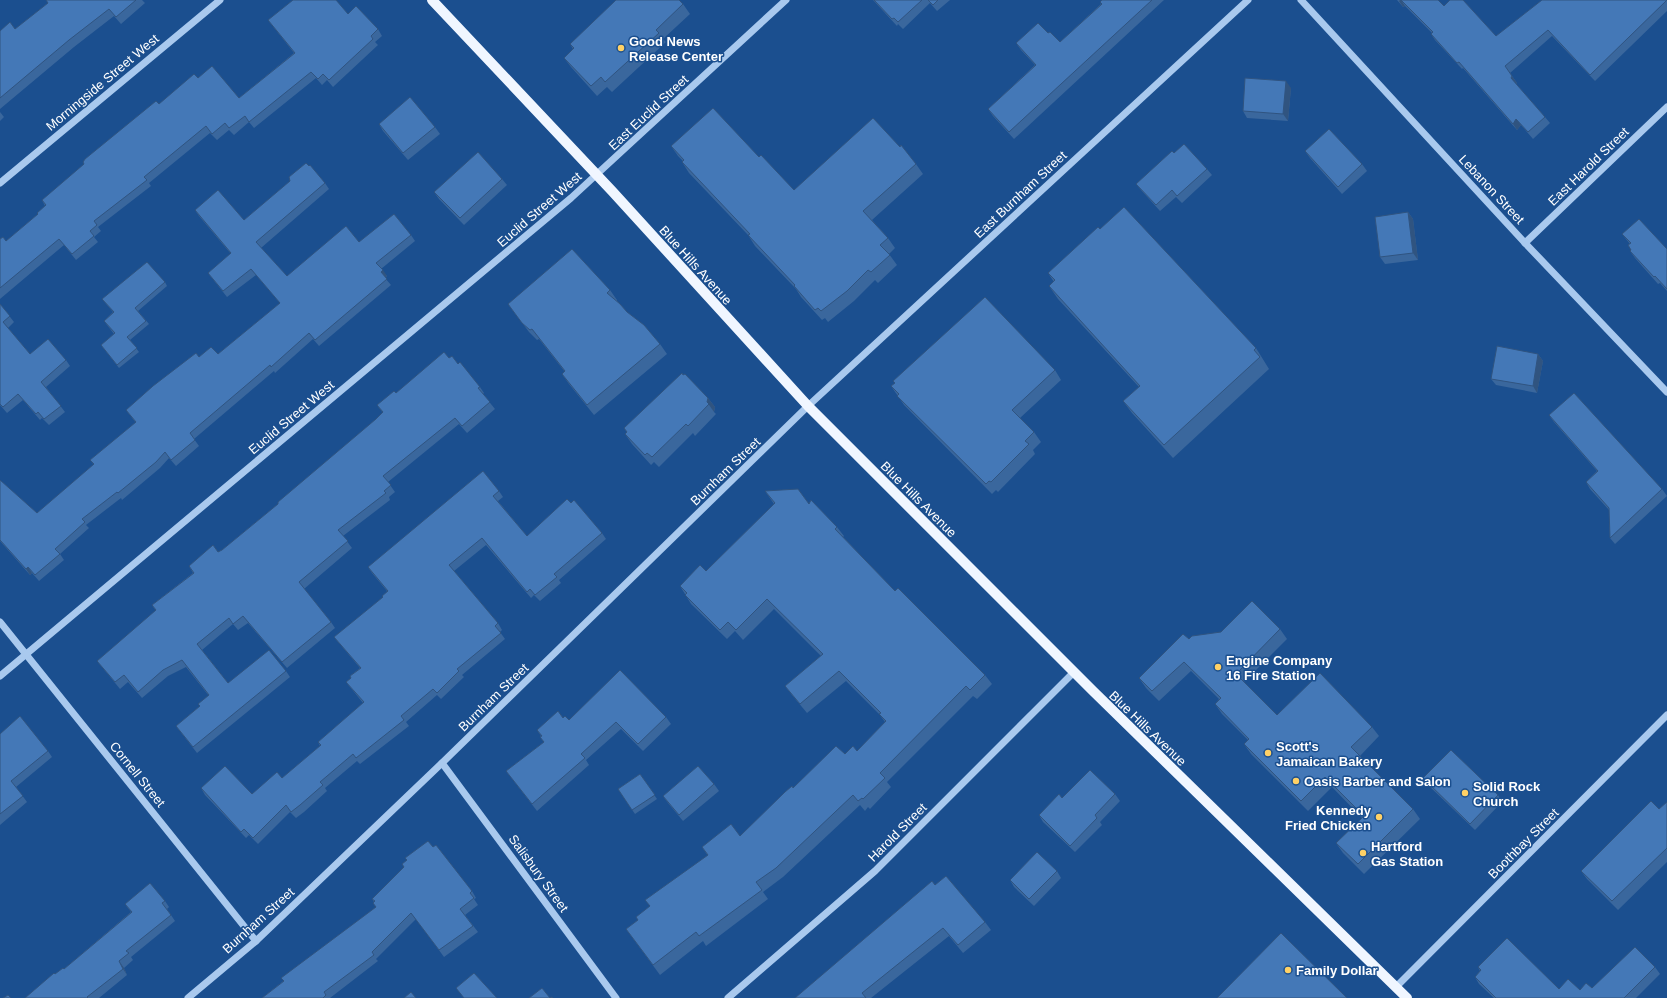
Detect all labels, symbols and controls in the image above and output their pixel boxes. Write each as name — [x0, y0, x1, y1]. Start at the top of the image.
street label: Morningside Street West — [43, 31, 162, 134]
place label: Good News Release Center — [629, 34, 723, 64]
marker: Good News Release Center — [616, 43, 626, 53]
street label: East Euclid Street — [605, 71, 692, 153]
street label: East Harold Street — [1545, 124, 1632, 209]
street label: East Burnham Street — [971, 147, 1070, 241]
street label: Lebanon Street — [1456, 152, 1528, 227]
street label: Euclid Street West — [494, 168, 585, 250]
street label: Blue Hills Avenue — [656, 223, 735, 308]
street label: Euclid Street West — [246, 377, 337, 457]
street label: Burnham Street — [687, 434, 764, 508]
street label: Blue Hills Avenue — [878, 458, 960, 540]
place label: Engine Company 16 Fire Station — [1226, 653, 1333, 683]
street label: Burnham Street — [455, 660, 532, 734]
marker: Engine Company 16 Fire Station — [1213, 662, 1223, 672]
street label: Blue Hills Avenue — [1106, 688, 1189, 769]
street label: Cornell Street — [107, 739, 169, 810]
place label: Scott's Jamaican Bakery — [1276, 739, 1383, 769]
marker: Scott's Jamaican Bakery — [1263, 748, 1273, 758]
place label: Oasis Barber and Salon — [1304, 774, 1451, 789]
marker: Oasis Barber and Salon — [1291, 776, 1301, 786]
place label: Solid Rock Church — [1473, 779, 1541, 809]
marker: Solid Rock Church — [1460, 788, 1470, 798]
street label: Harold Street — [865, 800, 930, 865]
place label: Kennedy Fried Chicken — [1285, 803, 1372, 833]
street label: Boothbay Street — [1485, 805, 1562, 882]
marker: Kennedy Fried Chicken — [1374, 812, 1384, 822]
street label: Salisbury Street — [506, 832, 572, 915]
place label: Hartford Gas Station — [1371, 839, 1443, 869]
marker: Hartford Gas Station — [1358, 848, 1368, 858]
street label: Burnham Street — [219, 884, 297, 956]
place label: Family Dollar — [1296, 963, 1378, 978]
marker: Family Dollar — [1283, 965, 1293, 975]

